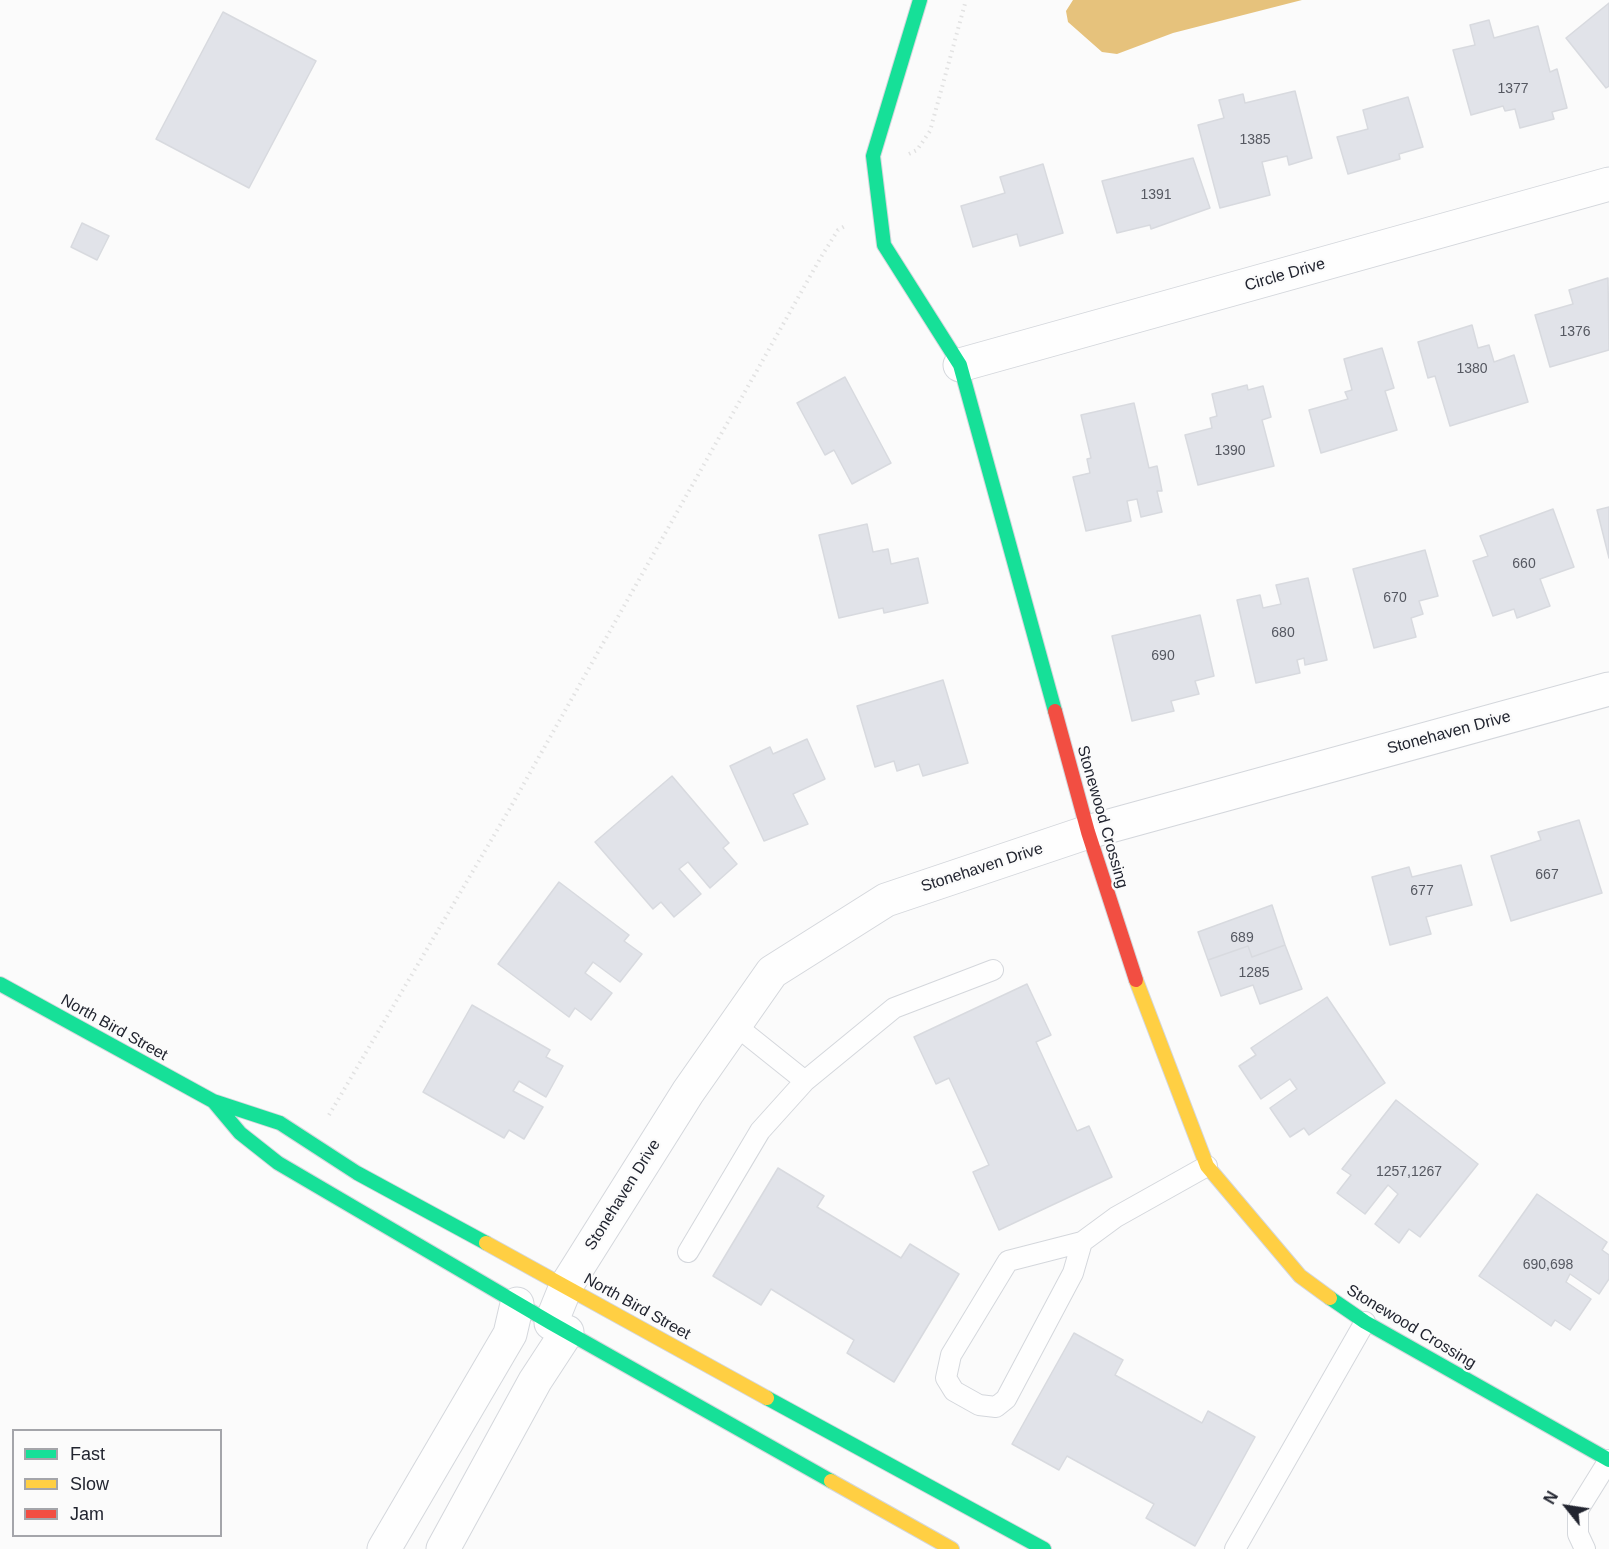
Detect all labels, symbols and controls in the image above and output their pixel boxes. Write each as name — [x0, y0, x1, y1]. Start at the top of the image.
house number: 1377 — [1497, 81, 1529, 97]
house number: 1385 — [1239, 132, 1271, 148]
house number: 1391 — [1140, 187, 1172, 203]
street label: Circle Drive — [1243, 254, 1327, 296]
house number: 1376 — [1559, 324, 1591, 340]
house number: 1380 — [1456, 361, 1488, 377]
house number: 1390 — [1214, 443, 1246, 459]
house number: 660 — [1512, 556, 1536, 572]
house number: 670 — [1383, 590, 1407, 606]
house number: 680 — [1271, 625, 1295, 641]
house number: 690 — [1151, 648, 1175, 664]
street label: Stonehaven Drive — [1385, 707, 1513, 759]
street label: Stonewood Crossing — [1072, 743, 1132, 891]
street label: Stonehaven Drive — [919, 839, 1045, 897]
house number: 667 — [1535, 867, 1559, 883]
house number: 677 — [1410, 883, 1434, 899]
house number: 689 — [1230, 930, 1254, 946]
house number: 1285 — [1238, 965, 1270, 981]
street label: North Bird Street — [57, 991, 171, 1065]
street label: Stonehaven Drive — [581, 1136, 665, 1254]
house number: 1257,1267 — [1376, 1164, 1442, 1180]
house number: 690,698 — [1523, 1257, 1573, 1273]
street label: North Bird Street — [580, 1270, 694, 1344]
street label: Stonewood Crossing — [1343, 1281, 1479, 1373]
legend — [12, 1429, 222, 1537]
text: Fast — [70, 1444, 105, 1464]
text: Slow — [70, 1474, 109, 1494]
north arrow — [1537, 1477, 1597, 1537]
text: N — [1541, 1488, 1561, 1507]
text: Jam — [70, 1504, 104, 1524]

